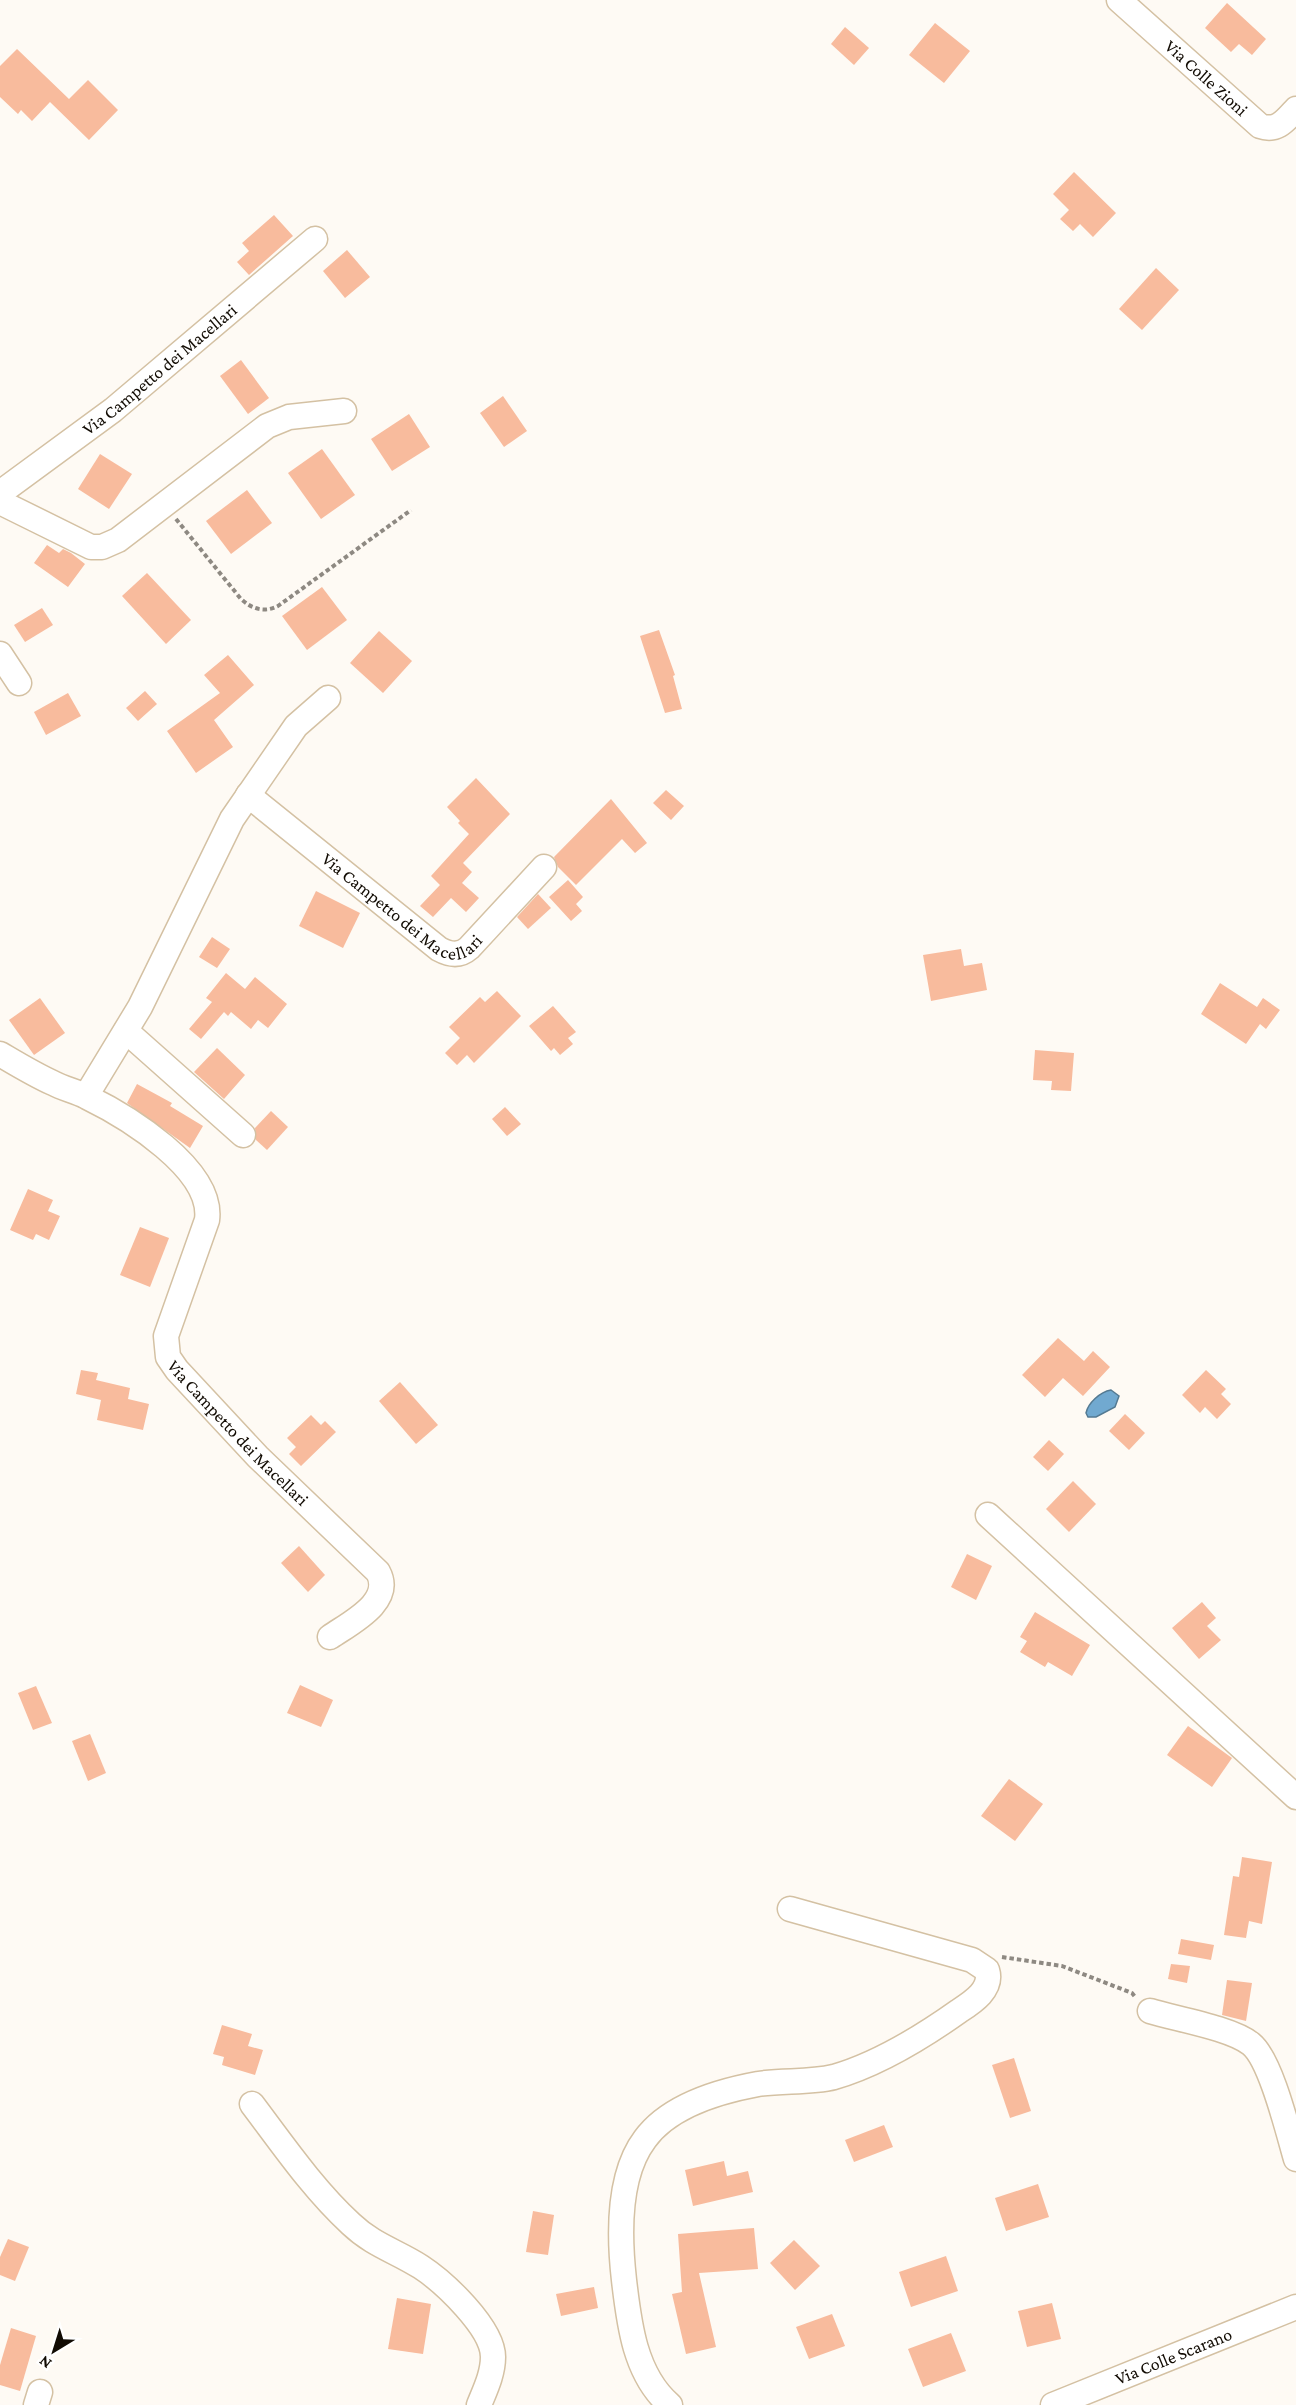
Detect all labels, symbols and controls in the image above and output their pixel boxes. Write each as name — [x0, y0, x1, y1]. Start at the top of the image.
street label: Via Colle Zioni — [1161, 36, 1252, 120]
street label: Via Campetto dei Macellari — [79, 299, 241, 439]
street label: Via Campetto dei Macellari — [318, 849, 486, 964]
street label: Via Campetto dei Macellari — [163, 1356, 313, 1510]
north arrow — [24, 2321, 84, 2381]
street label: Via Colle Scarano — [1112, 2324, 1235, 2389]
text: N — [35, 2352, 55, 2372]

